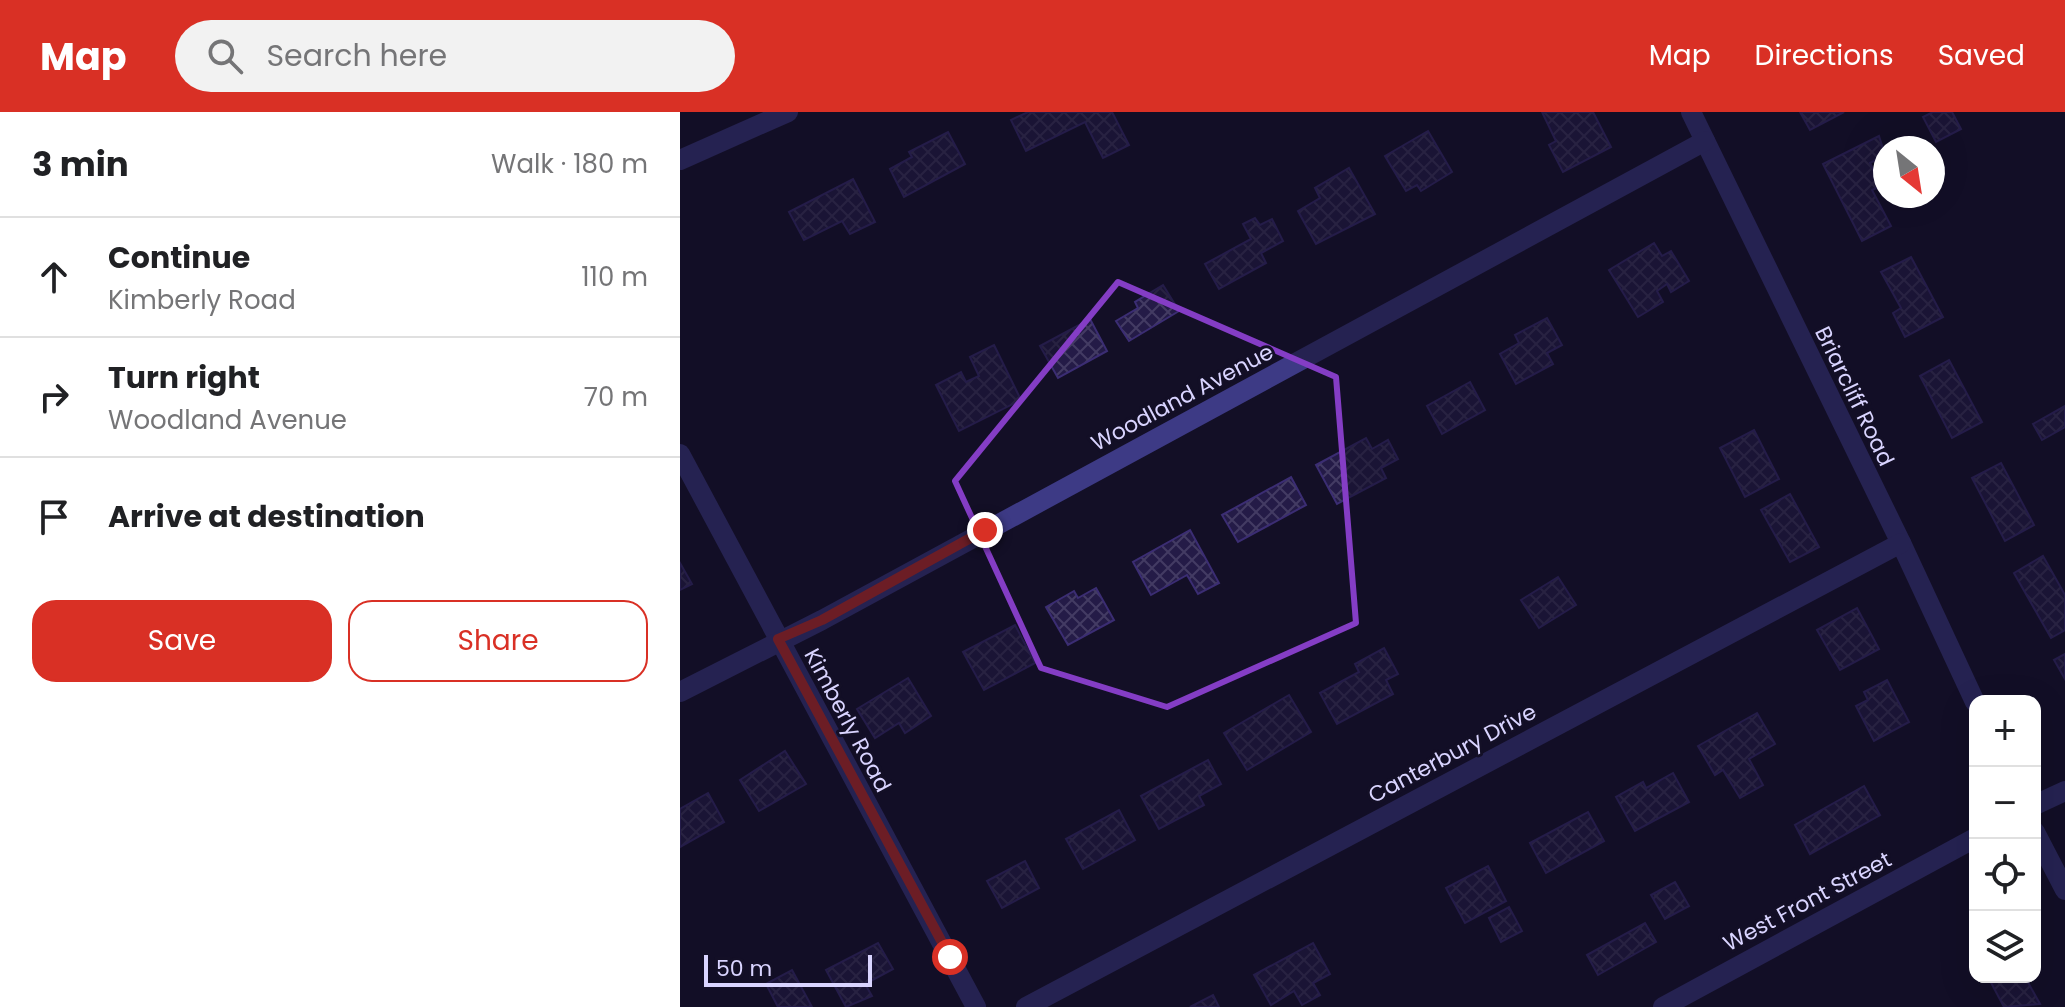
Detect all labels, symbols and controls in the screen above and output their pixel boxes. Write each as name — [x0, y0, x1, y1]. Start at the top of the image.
search box — [175, 20, 735, 92]
text: Map — [40, 30, 127, 83]
icon: search — [203, 34, 247, 78]
text: Search here — [267, 34, 447, 77]
text: Map — [1649, 36, 1711, 75]
text: Directions — [1755, 36, 1894, 75]
text: Saved — [1938, 36, 2025, 75]
north arrow — [1873, 136, 1945, 208]
text: 3 min — [32, 140, 129, 188]
text: Walk · 180 m — [491, 146, 648, 182]
text: Continue — [108, 236, 250, 279]
icon: ahead — [32, 255, 76, 299]
text: 110 m — [581, 259, 648, 295]
text: Kimberly Road — [108, 282, 296, 318]
street label: Briarcliff Road — [1807, 321, 1902, 471]
street label: Woodland Avenue — [1086, 336, 1279, 459]
text: Turn right — [108, 356, 260, 399]
icon: right — [32, 375, 76, 419]
text: 70 m — [584, 379, 648, 415]
text: Woodland Avenue — [108, 402, 347, 438]
icon: arrive — [32, 495, 76, 539]
text: Arrive at destination — [108, 495, 425, 538]
route end — [967, 512, 1003, 548]
button: Save — [32, 600, 332, 682]
button: Share — [348, 600, 648, 682]
street label: Kimberly Road — [797, 643, 899, 798]
map controls — [1969, 695, 2041, 983]
button: + — [1969, 695, 2041, 767]
street label: Canterbury Drive — [1363, 696, 1542, 811]
button: − — [1969, 767, 2041, 839]
button: locate — [1969, 839, 2041, 911]
street label: West Front Street — [1718, 844, 1897, 959]
button: layers — [1969, 911, 2041, 983]
route start — [932, 939, 968, 975]
scale bar — [704, 951, 872, 987]
text: 50 m — [716, 953, 772, 984]

